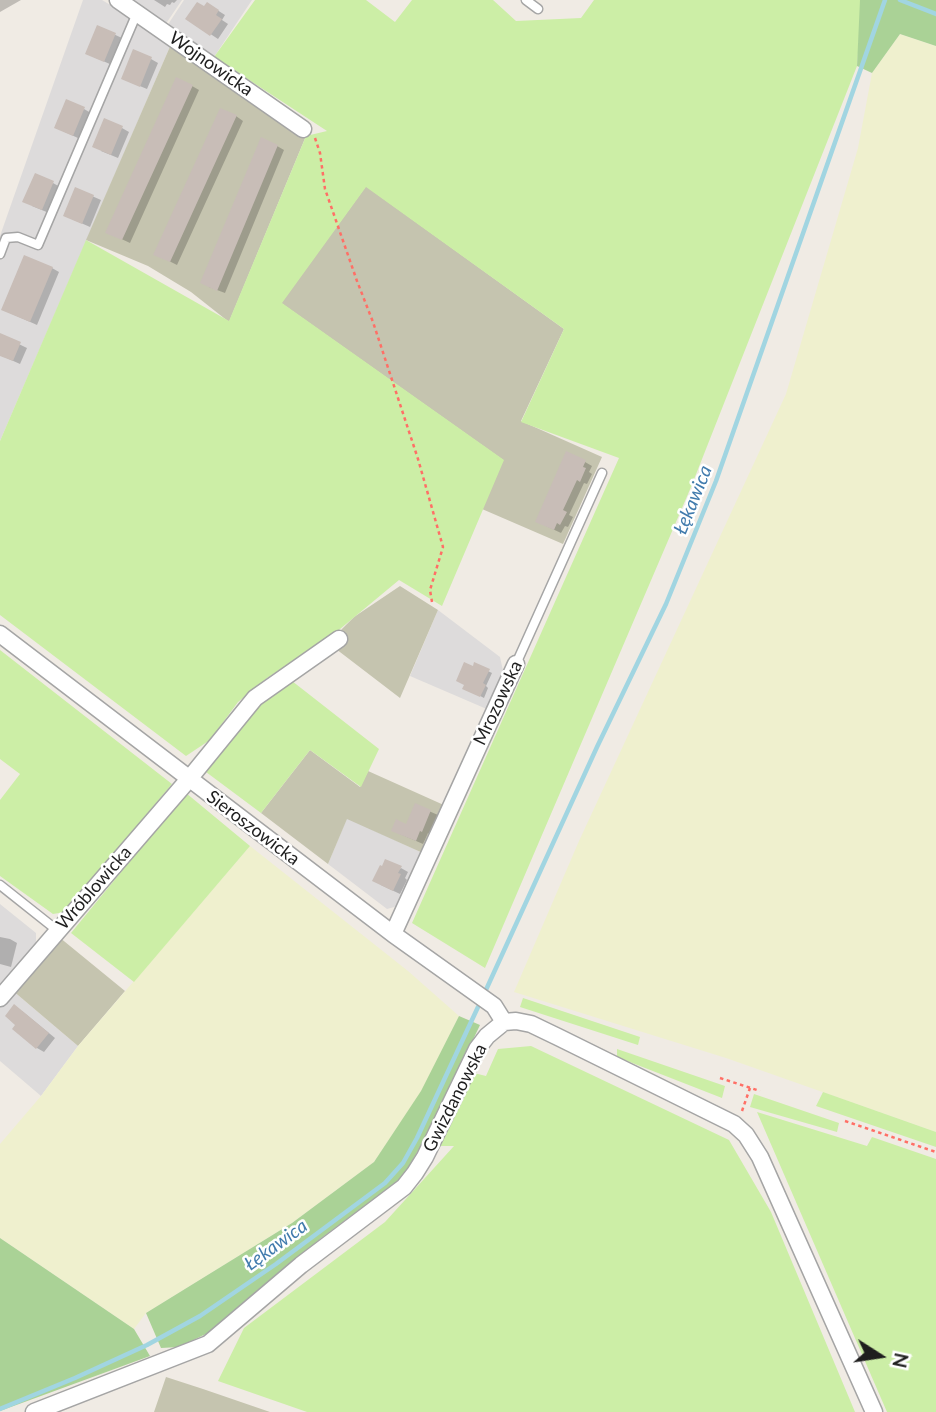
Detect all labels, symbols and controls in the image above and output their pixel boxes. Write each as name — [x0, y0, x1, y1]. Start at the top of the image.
street label: Wojnowicka — [165, 27, 257, 101]
water label: Łękawica — [669, 462, 717, 538]
street label: Mrozowska — [469, 657, 527, 749]
street label: Sieroszowicka — [202, 786, 304, 870]
street label: Wróblowicka — [52, 842, 136, 934]
street label: Gwizdanowska — [418, 1040, 492, 1156]
water label: Łękawica — [240, 1215, 312, 1275]
north arrow — [845, 1321, 915, 1391]
text: N — [888, 1351, 914, 1370]

